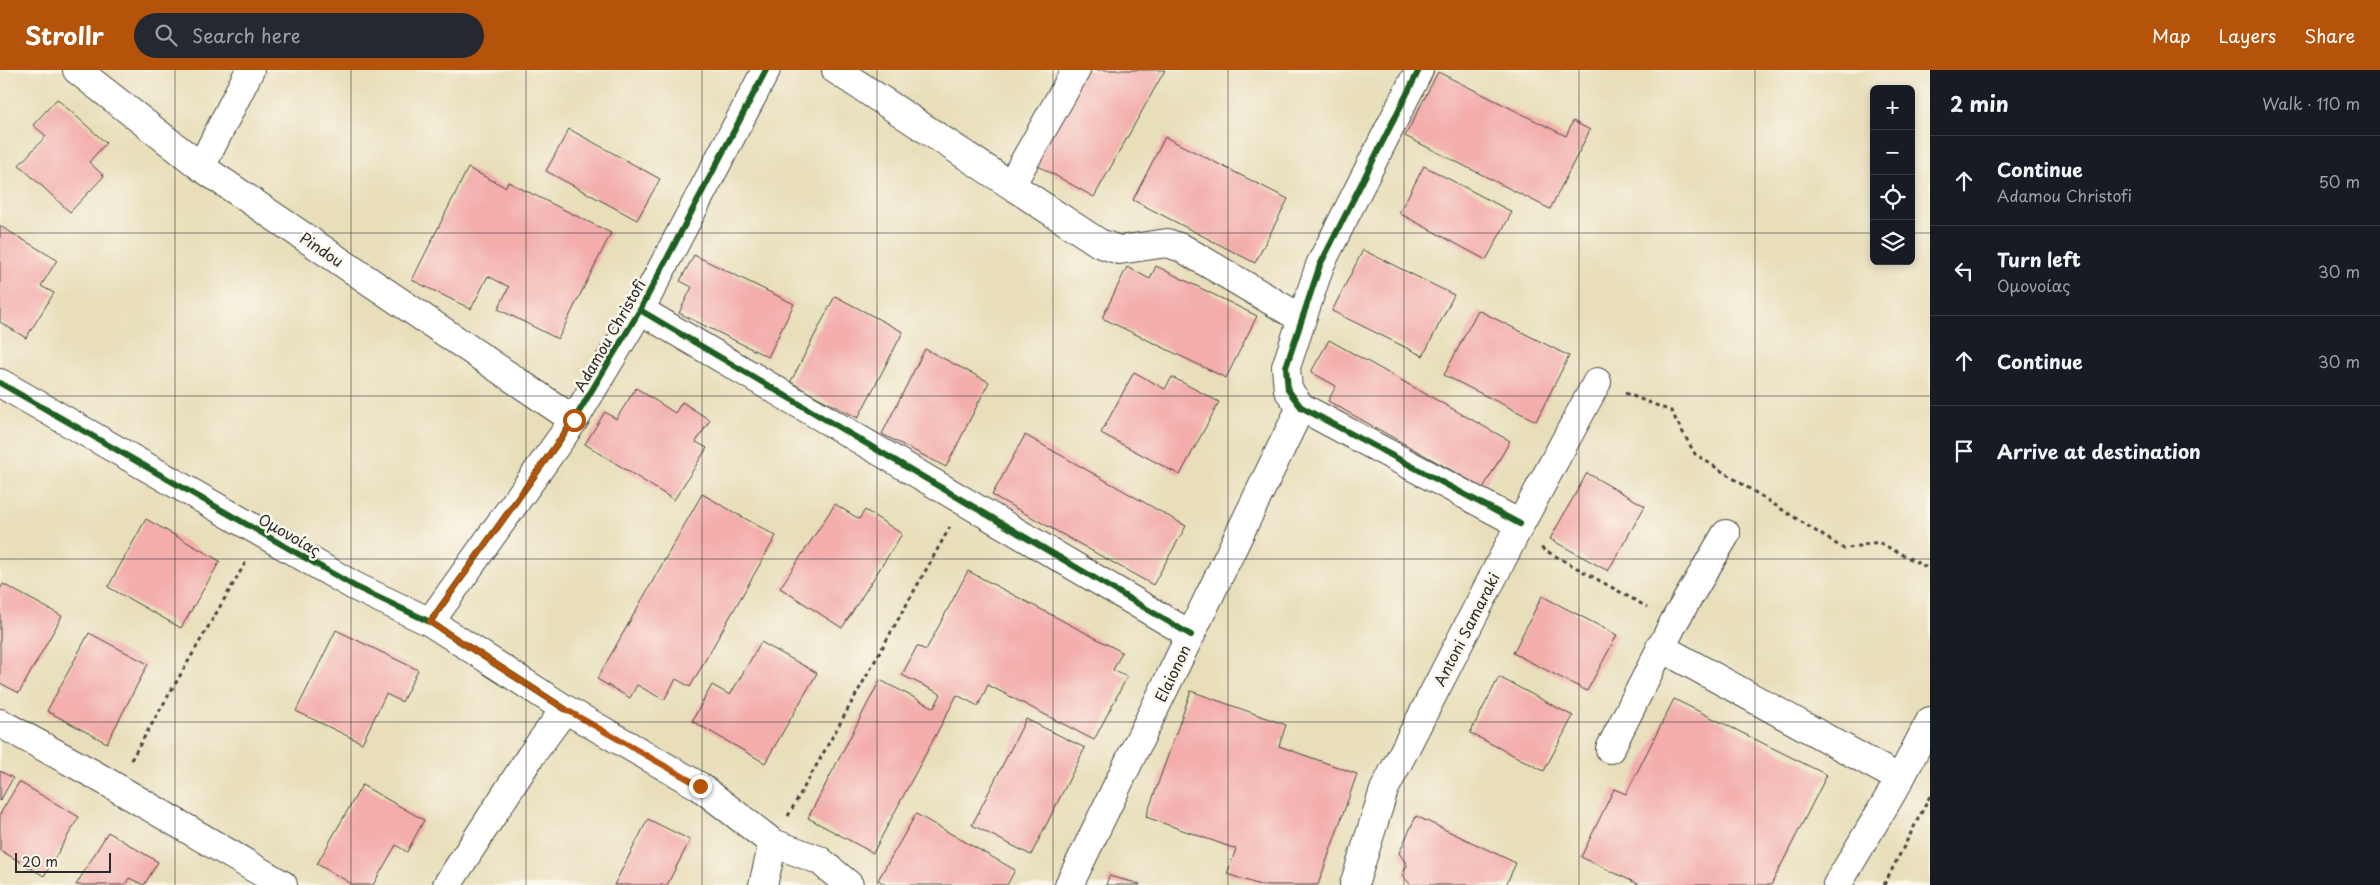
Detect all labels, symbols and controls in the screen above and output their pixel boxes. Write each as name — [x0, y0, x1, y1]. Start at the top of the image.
search box — [134, 13, 484, 58]
text: Strollr — [25, 17, 104, 53]
icon: search — [152, 21, 180, 49]
text: Search here — [192, 21, 301, 49]
text: Map — [2152, 22, 2191, 49]
text: Layers — [2219, 22, 2276, 49]
text: Share — [2304, 22, 2355, 49]
map controls — [1870, 85, 1915, 265]
button: + — [1870, 85, 1915, 130]
text: 2 min — [1950, 87, 2009, 119]
text: Walk · 110 m — [2262, 91, 2360, 115]
button: − — [1870, 130, 1915, 175]
text: Continue — [1997, 155, 2083, 183]
icon: ahead — [1950, 167, 1978, 195]
text: 50 m — [2319, 169, 2360, 193]
button: locate — [1870, 175, 1915, 220]
text: Adamou Christofi — [1997, 183, 2132, 207]
button: layers — [1870, 220, 1915, 265]
street label: Pindou — [295, 226, 349, 272]
text: Turn left — [1997, 245, 2081, 273]
icon: left — [1950, 257, 1978, 285]
text: 30 m — [2318, 259, 2360, 283]
text: Ομονοίας — [1997, 273, 2070, 297]
street label: Adamou Christofi — [567, 274, 651, 396]
icon: ahead — [1950, 347, 1978, 375]
text: Continue — [1997, 347, 2083, 375]
text: 30 m — [2318, 349, 2360, 373]
route start — [563, 409, 586, 432]
icon: arrive — [1950, 437, 1978, 465]
text: Arrive at destination — [1997, 437, 2201, 465]
street label: Ομονοίας — [254, 507, 326, 561]
street label: Antoni Samaraki — [1427, 568, 1505, 690]
street label: Elaionon — [1148, 640, 1196, 706]
route end — [689, 775, 712, 798]
scale bar — [15, 850, 111, 873]
text: 20 m — [22, 851, 58, 872]

